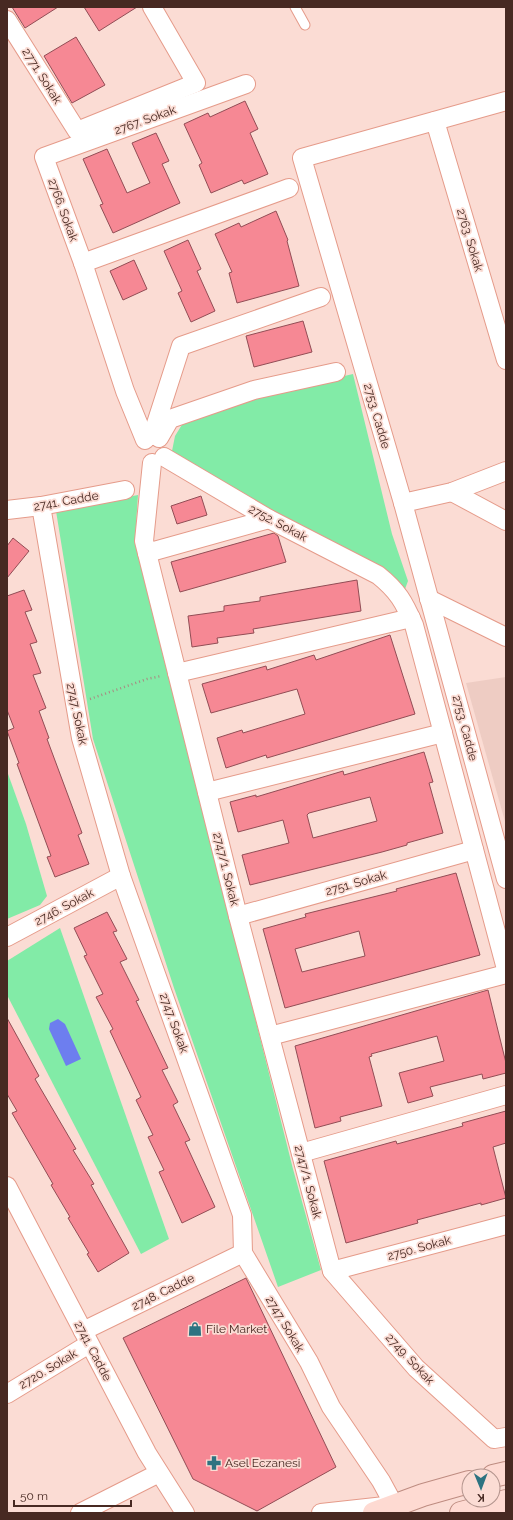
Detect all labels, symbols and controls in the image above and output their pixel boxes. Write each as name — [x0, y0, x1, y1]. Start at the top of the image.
street label: 2771. Sokak — [19, 45, 65, 107]
street label: 2767. Sokak — [112, 102, 178, 138]
street label: 2766. Sokak — [45, 177, 81, 244]
street label: 2763. Sokak — [454, 207, 486, 274]
street label: 2753. Cadde — [361, 382, 393, 450]
street label: 2741. Cadde — [32, 488, 100, 514]
street label: 2752. Sokak — [246, 502, 310, 545]
street label: 2747. Sokak — [64, 682, 91, 747]
street label: 2753. Cadde — [450, 694, 480, 762]
street label: 2747/1. Sokak — [210, 831, 242, 908]
street label: 2751. Sokak — [324, 867, 389, 898]
street label: 2746. Sokak — [32, 885, 96, 928]
street label: 2747. Sokak — [157, 991, 192, 1056]
street label: 2747/1. Sokak — [291, 1144, 325, 1221]
street label: 2750. Sokak — [386, 1233, 453, 1263]
street label: 2748. Cadde — [129, 1271, 197, 1313]
street label: 2747. Sokak — [263, 1293, 308, 1355]
street label: 2741. Cadde — [71, 1319, 115, 1383]
shop icon: File Market — [187, 1321, 203, 1337]
place label: File Market — [206, 1322, 267, 1336]
street label: 2749. Sokak — [383, 1331, 438, 1388]
street label: 2720. Sokak — [16, 1346, 80, 1392]
pharmacy icon: Asel Eczanesi — [206, 1455, 222, 1471]
place label: Asel Eczanesi — [225, 1456, 300, 1470]
north arrow — [461, 1468, 501, 1508]
scale bar — [14, 1482, 131, 1508]
text: 50 m — [20, 1489, 48, 1503]
text: K — [477, 1491, 485, 1504]

